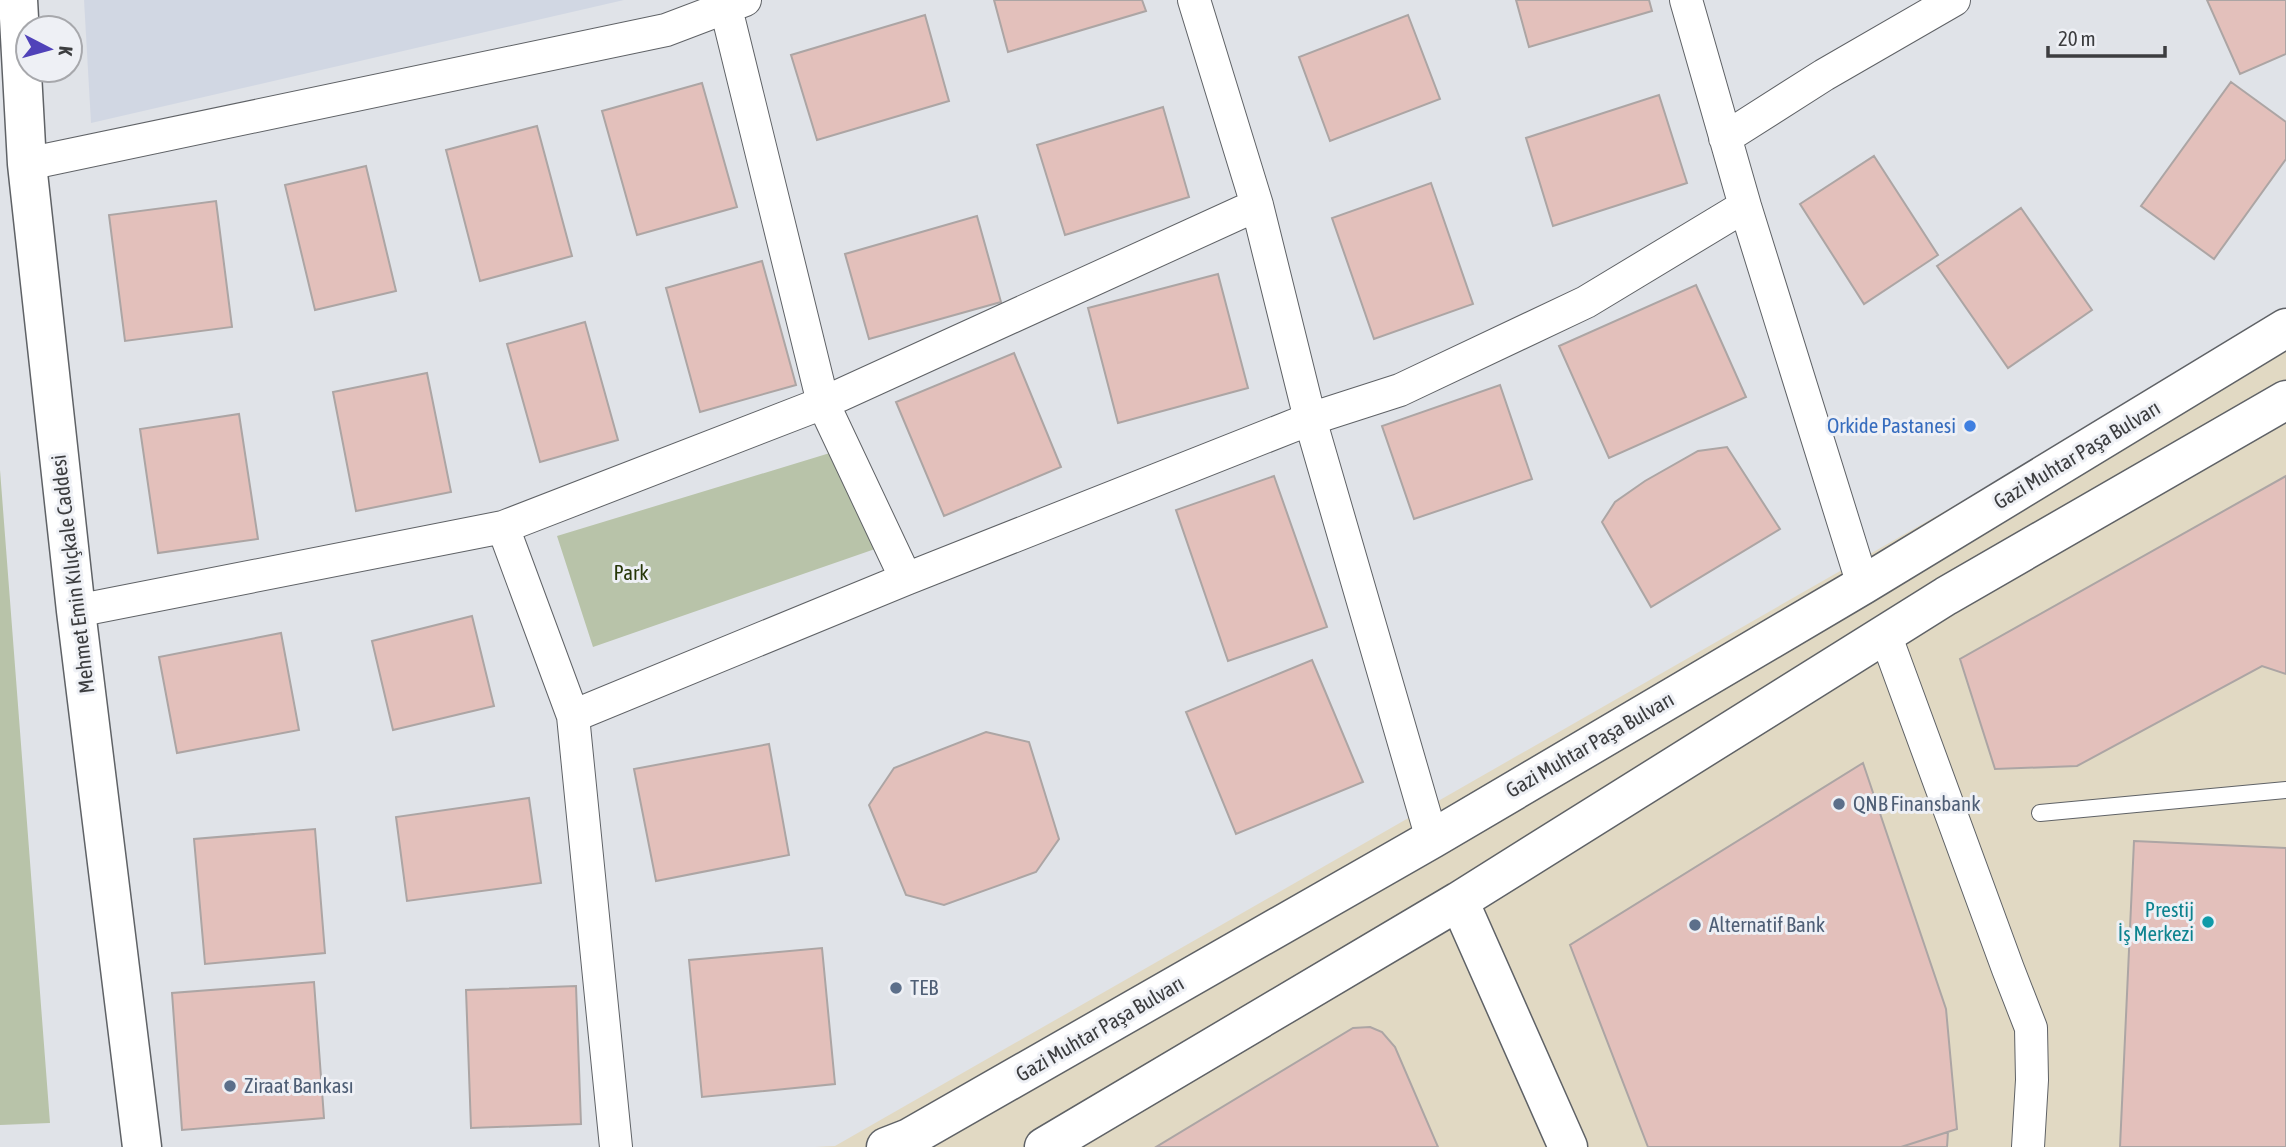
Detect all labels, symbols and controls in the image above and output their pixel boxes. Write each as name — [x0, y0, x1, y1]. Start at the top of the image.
north arrow — [14, 14, 84, 84]
scale bar — [2048, 14, 2165, 58]
text: 20 m — [2058, 26, 2096, 50]
text: K — [54, 45, 77, 57]
street label: Gazi Muhtar Paşa Bulvarı — [1989, 395, 2164, 513]
place label: Orkide Pastanesi — [1827, 413, 1956, 437]
marker: Orkide Pastanesi — [1962, 418, 1978, 434]
street label: Mehmet Emin Kılıçkale Caddesi — [45, 453, 99, 695]
park label: Park — [613, 560, 649, 584]
street label: Gazi Muhtar Paşa Bulvarı — [1501, 686, 1678, 802]
place label: QNB Finansbank — [1853, 791, 1980, 815]
marker: QNB Finansbank — [1831, 796, 1847, 812]
place label: Prestij İş Merkezi — [2118, 897, 2194, 945]
place label: Alternatif Bank — [1709, 912, 1825, 936]
marker: Prestij İş Merkezi — [2200, 914, 2216, 930]
marker: Alternatif Bank — [1687, 917, 1703, 933]
street label: Gazi Muhtar Paşa Bulvarı — [1011, 970, 1188, 1086]
place label: TEB — [910, 975, 938, 999]
marker: TEB — [888, 980, 904, 996]
place label: Ziraat Bankası — [244, 1073, 354, 1097]
marker: Ziraat Bankası — [222, 1078, 238, 1094]

